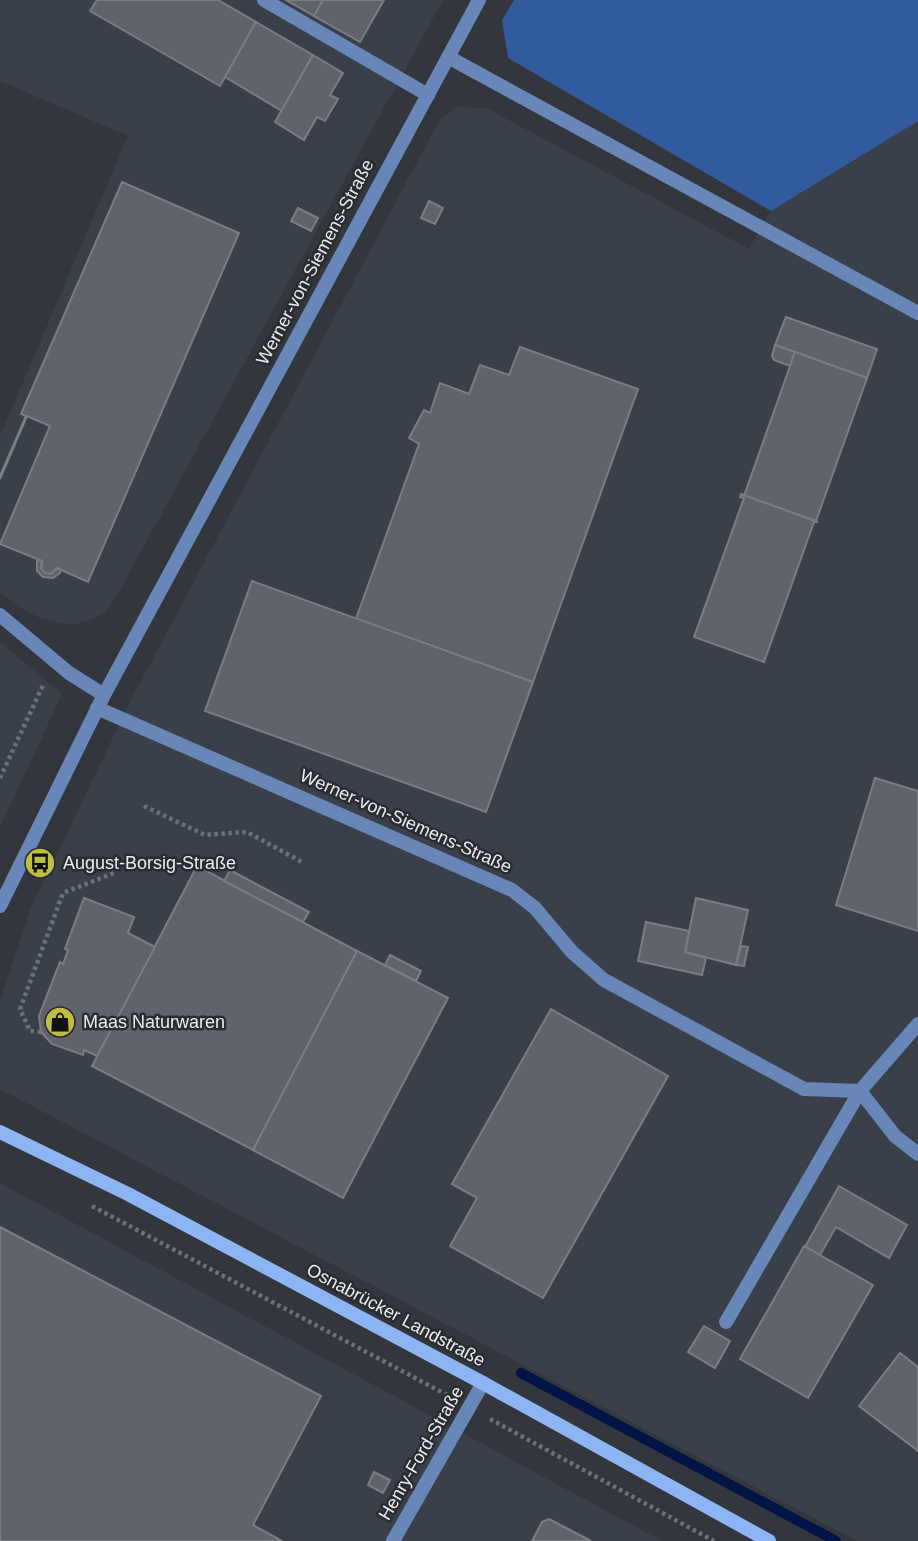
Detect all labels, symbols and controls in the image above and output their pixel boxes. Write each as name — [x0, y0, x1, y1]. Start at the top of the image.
street label: Werner-von-Siemens-Straße — [252, 156, 378, 368]
street label: Werner-von-Siemens-Straße — [297, 765, 515, 877]
bus stop icon: August-Borsig-Straße — [23, 846, 57, 880]
place label: August-Borsig-Straße — [63, 853, 236, 873]
shop icon: Maas Naturwaren — [43, 1005, 77, 1039]
place label: Maas Naturwaren — [83, 1012, 225, 1032]
street label: Osnabrücker Landstraße — [303, 1259, 489, 1371]
street label: Henry-Ford-Straße — [375, 1383, 467, 1523]

